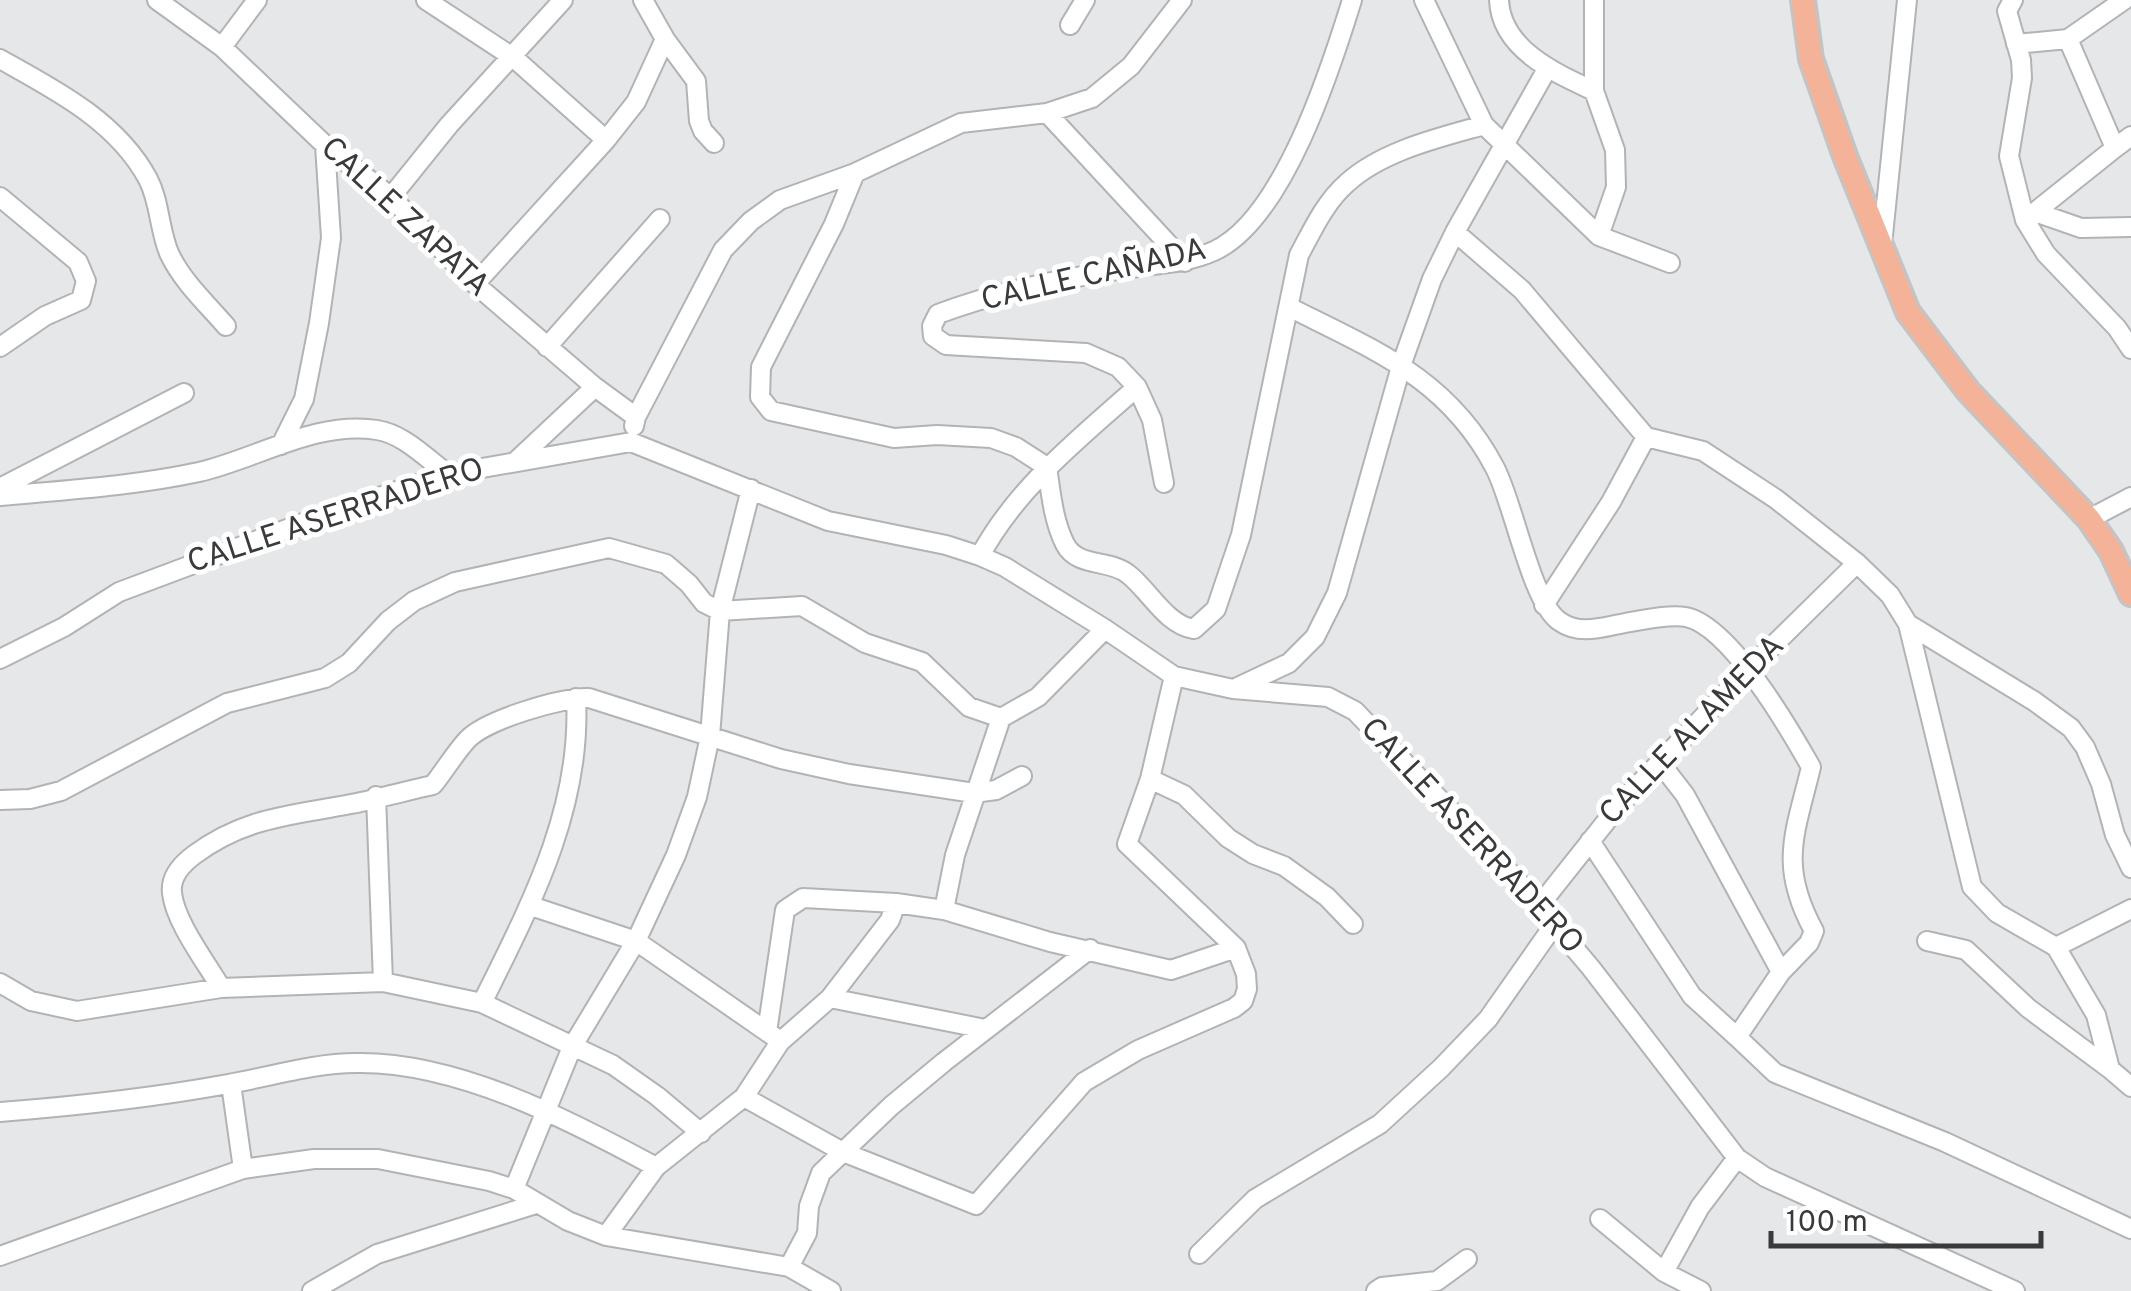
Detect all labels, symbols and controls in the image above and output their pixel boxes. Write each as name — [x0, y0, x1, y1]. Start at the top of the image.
street label: CALLE ZAPATA — [311, 129, 497, 307]
street label: CALLE CAÑADA — [977, 229, 1211, 321]
street label: CALLE ASERRADERO — [183, 450, 489, 584]
street label: CALLE ALAMEDA — [1592, 627, 1794, 835]
street label: CALLE ASERRADERO — [1351, 710, 1591, 964]
scale bar — [1771, 1186, 2041, 1248]
text: 100 m — [1786, 1205, 1868, 1242]

